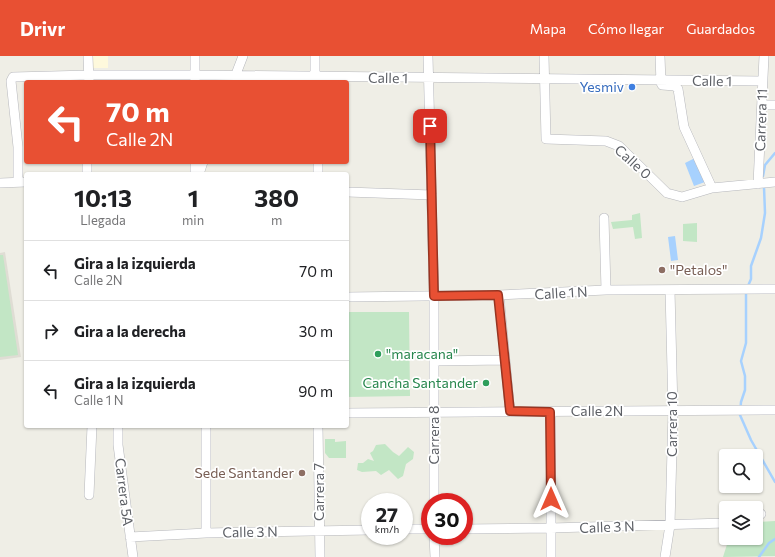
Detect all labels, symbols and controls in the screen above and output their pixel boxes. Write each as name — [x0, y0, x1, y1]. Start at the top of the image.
text: Drivr — [20, 17, 65, 40]
text: Mapa — [530, 20, 566, 37]
text: Cómo llegar — [588, 20, 664, 37]
text: Guardados — [686, 20, 755, 37]
street label: Calle 1 — [368, 69, 408, 86]
street label: Calle 1 — [692, 72, 732, 89]
place label: Yesmiv — [579, 78, 624, 95]
marker: Yesmiv — [627, 82, 637, 92]
street label: Carrera 11 — [751, 88, 770, 152]
text: 70 m — [106, 94, 170, 128]
icon: left — [40, 96, 92, 148]
pin — [413, 109, 447, 143]
icon: arrive — [419, 115, 441, 137]
text: Calle 2N — [106, 128, 173, 150]
street label: Calle 0 — [612, 141, 655, 182]
text: 10:13 — [74, 183, 132, 212]
text: 1 — [188, 183, 199, 212]
text: 380 — [254, 183, 299, 212]
text: Llegada — [80, 212, 126, 228]
text: min — [182, 212, 204, 228]
text: m — [271, 212, 282, 228]
text: Gira a la izquierda — [74, 254, 196, 272]
icon: left — [40, 260, 62, 282]
place label: "Petalos" — [670, 261, 727, 278]
text: 70 m — [299, 262, 333, 280]
marker: "Petalos" — [657, 265, 667, 275]
text: Calle 2N — [74, 272, 123, 288]
street label: Calle 1 N — [534, 283, 588, 302]
icon: right — [40, 320, 62, 342]
text: Gira a la derecha — [74, 322, 186, 340]
text: 30 m — [299, 322, 333, 340]
place label: "maracana" — [386, 345, 458, 362]
marker: "maracana" — [373, 349, 383, 359]
text: Gira a la izquierda — [74, 374, 196, 392]
place label: Cancha Santander — [362, 374, 478, 391]
marker: Cancha Santander — [481, 378, 491, 388]
icon: left — [40, 380, 62, 402]
text: 90 m — [298, 382, 333, 400]
street label: Carrera 10 — [663, 391, 680, 457]
text: Calle 1 N — [74, 392, 124, 408]
street label: Calle 2N — [571, 402, 623, 419]
street label: Carrera 8 — [425, 405, 442, 465]
map controls — [719, 449, 763, 545]
button: search — [719, 449, 763, 493]
street label: Carrera 5A — [112, 457, 137, 527]
street label: Carrera 7 — [310, 463, 327, 521]
place label: Sede Santander — [195, 464, 294, 481]
marker: Sede Santander — [297, 468, 307, 478]
position arrow — [530, 478, 572, 520]
speed limit sign: 30 — [421, 493, 473, 545]
button: layers — [719, 501, 763, 545]
text: 27 — [376, 502, 398, 526]
street label: Calle 3 N — [579, 517, 635, 536]
street label: Calle 3 N — [222, 523, 278, 540]
text: km/h — [375, 523, 399, 535]

